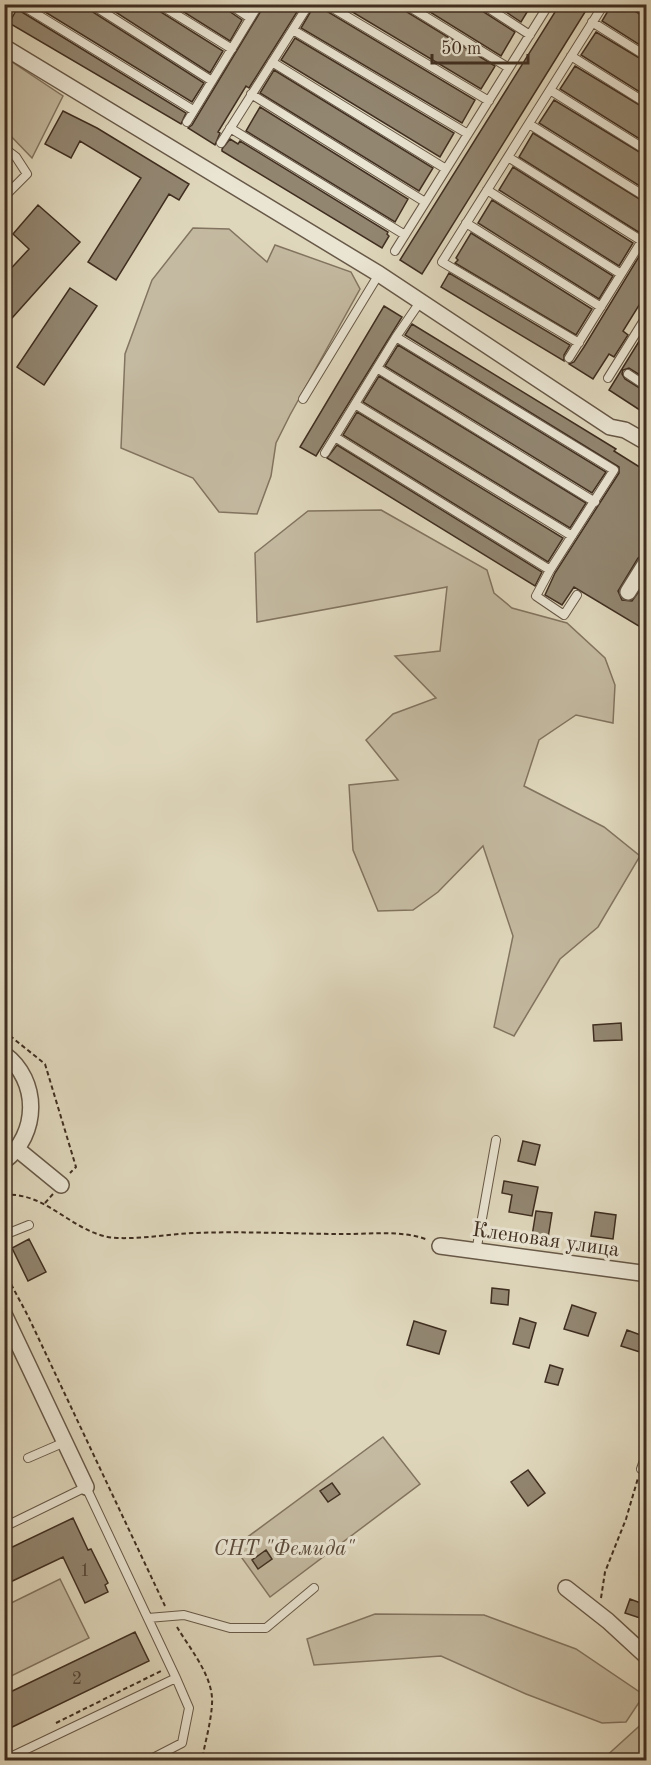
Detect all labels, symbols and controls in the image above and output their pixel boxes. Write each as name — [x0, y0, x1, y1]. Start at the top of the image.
scale bar — [432, 27, 528, 65]
text: 50 m — [441, 40, 481, 58]
street label: Кленовая улица — [471, 1220, 621, 1261]
park label: СНТ "Фемида" — [213, 1539, 355, 1560]
house number: 1 — [80, 1562, 90, 1580]
house number: 2 — [72, 1670, 82, 1688]

